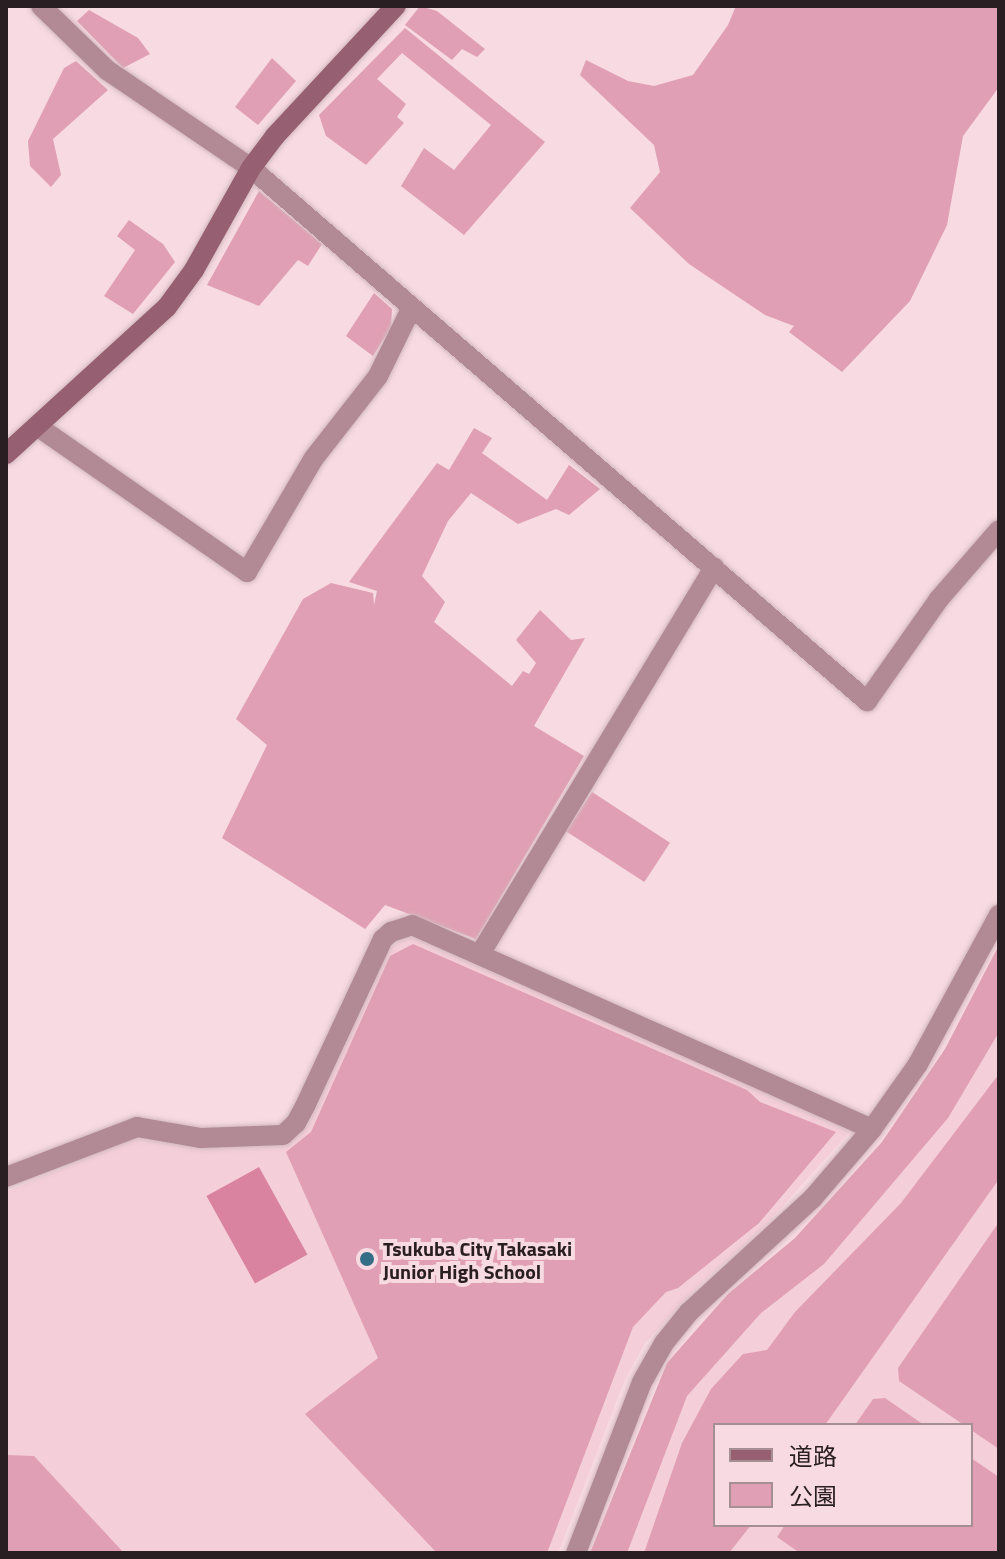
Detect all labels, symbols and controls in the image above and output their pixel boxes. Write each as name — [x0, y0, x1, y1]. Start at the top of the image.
place label: Tsukuba City Takasaki Junior High School — [383, 1236, 572, 1283]
marker: Tsukuba City Takasaki Junior High School — [358, 1250, 376, 1268]
legend — [713, 1423, 973, 1527]
text: 道路 — [789, 1438, 837, 1474]
text: 公園 — [789, 1478, 837, 1514]

